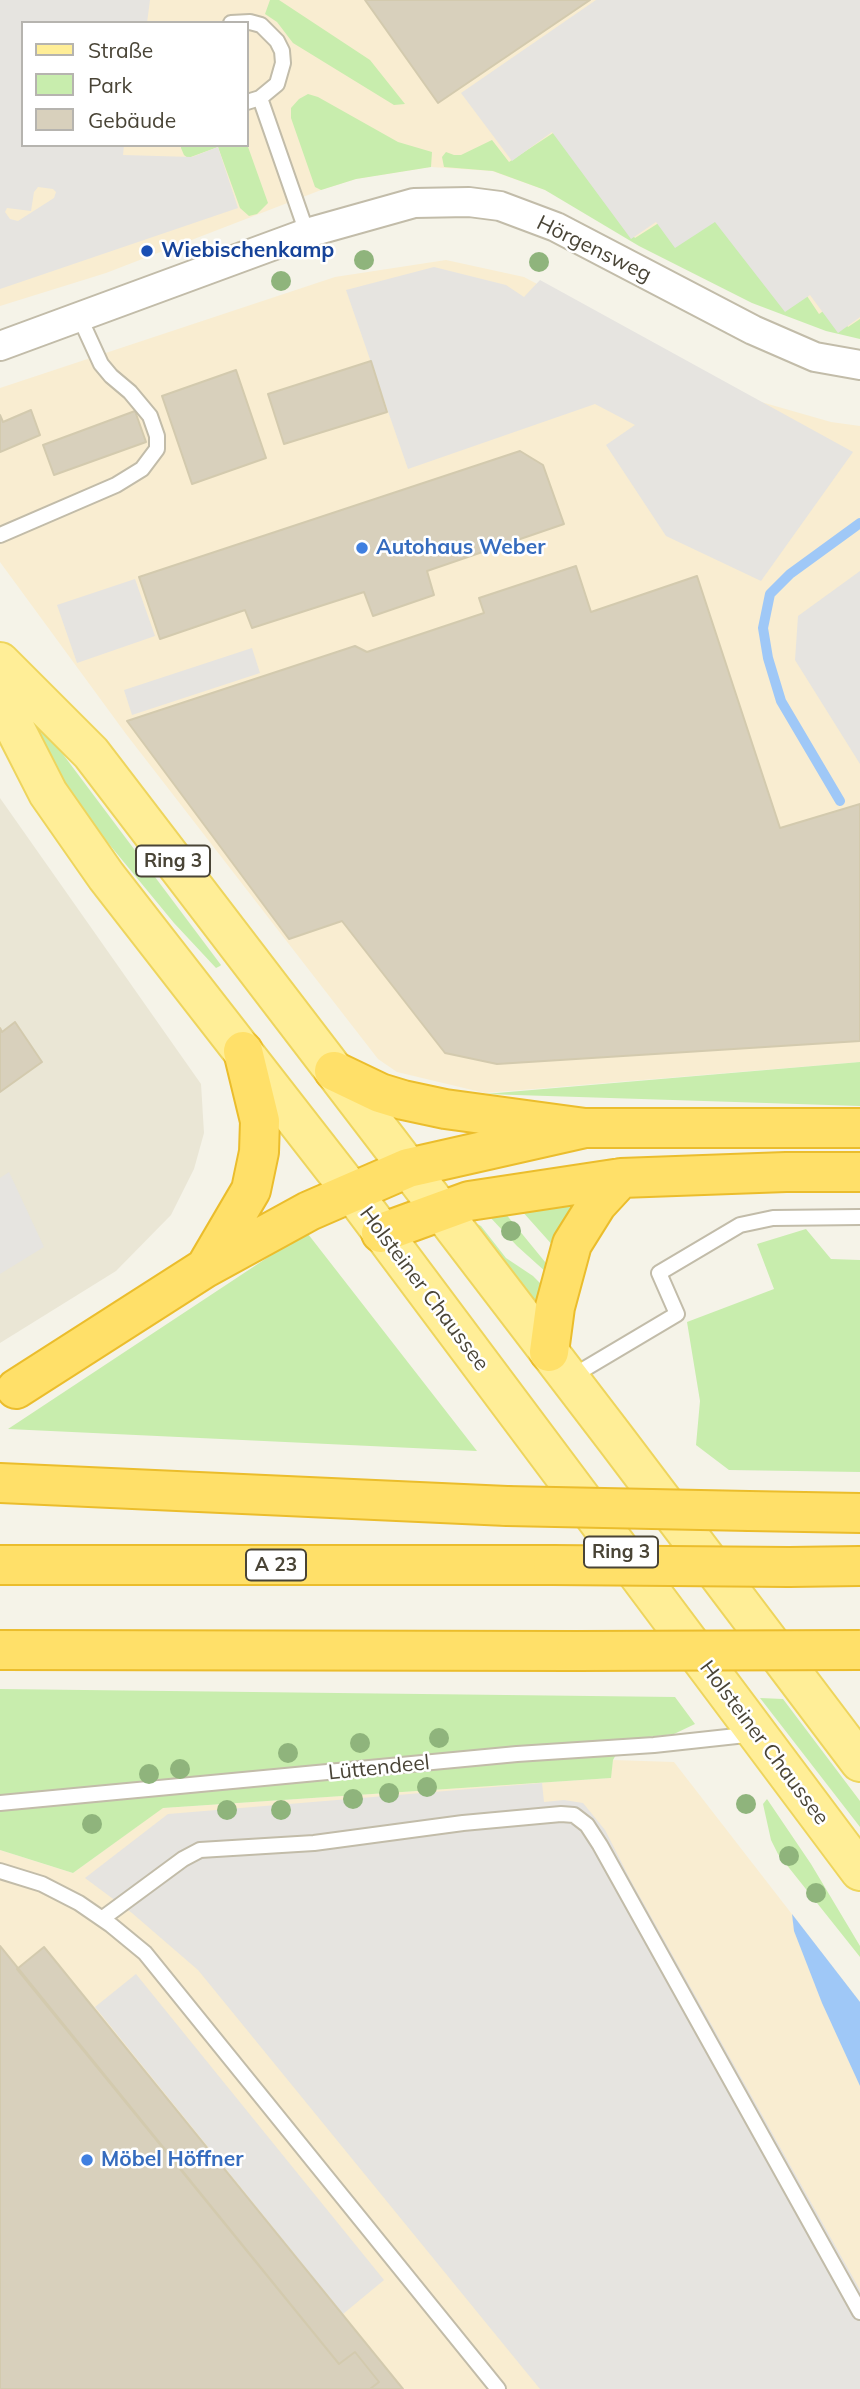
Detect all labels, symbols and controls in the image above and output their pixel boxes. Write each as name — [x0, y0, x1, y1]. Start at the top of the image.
legend — [21, 21, 248, 147]
text: Straße — [88, 37, 153, 63]
text: Park — [88, 72, 132, 98]
text: Gebäude — [88, 107, 176, 133]
street label: Hörgensweg — [533, 210, 655, 288]
place label: Wiebischenkamp — [161, 238, 334, 264]
marker: Wiebischenkamp — [139, 243, 155, 259]
place label: Autohaus Weber — [376, 535, 546, 561]
marker: Autohaus Weber — [354, 540, 370, 556]
road number: Ring 3 — [136, 846, 210, 876]
street label: Holsteiner Chaussee — [354, 1202, 494, 1376]
road number: Ring 3 — [584, 1536, 658, 1568]
road number: A 23 — [246, 1550, 306, 1581]
street label: Holsteiner Chaussee — [694, 1656, 834, 1830]
street label: Lüttendeel — [327, 1750, 431, 1786]
place label: Möbel Höffner — [101, 2147, 243, 2173]
marker: Möbel Höffner — [79, 2152, 95, 2168]

